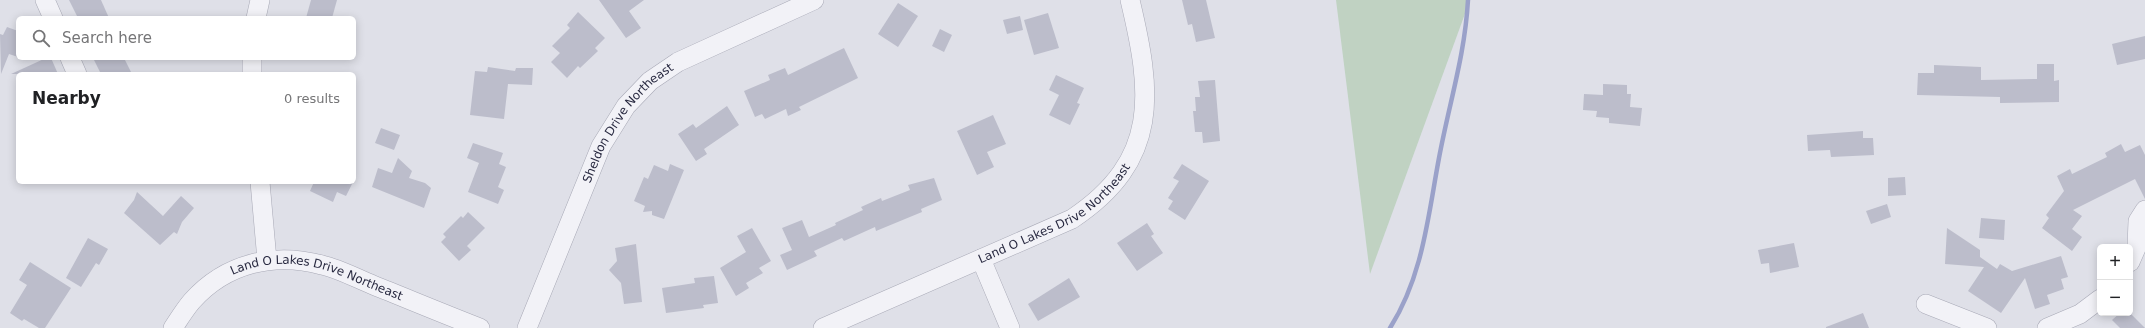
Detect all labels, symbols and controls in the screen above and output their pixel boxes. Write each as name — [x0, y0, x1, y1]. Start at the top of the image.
search box — [16, 16, 356, 60]
icon: search — [30, 27, 52, 49]
text: Search here — [62, 29, 152, 47]
street label: Sheldon Drive Northeast — [580, 60, 676, 185]
text: Nearby — [32, 88, 101, 108]
text: 0 results — [284, 91, 340, 106]
street label: Land O Lakes Drive Northeast — [976, 161, 1133, 266]
map controls — [2097, 244, 2133, 316]
button: + — [2097, 244, 2133, 280]
street label: Land O Lakes Drive Northeast — [228, 253, 405, 303]
button: − — [2097, 280, 2133, 316]

